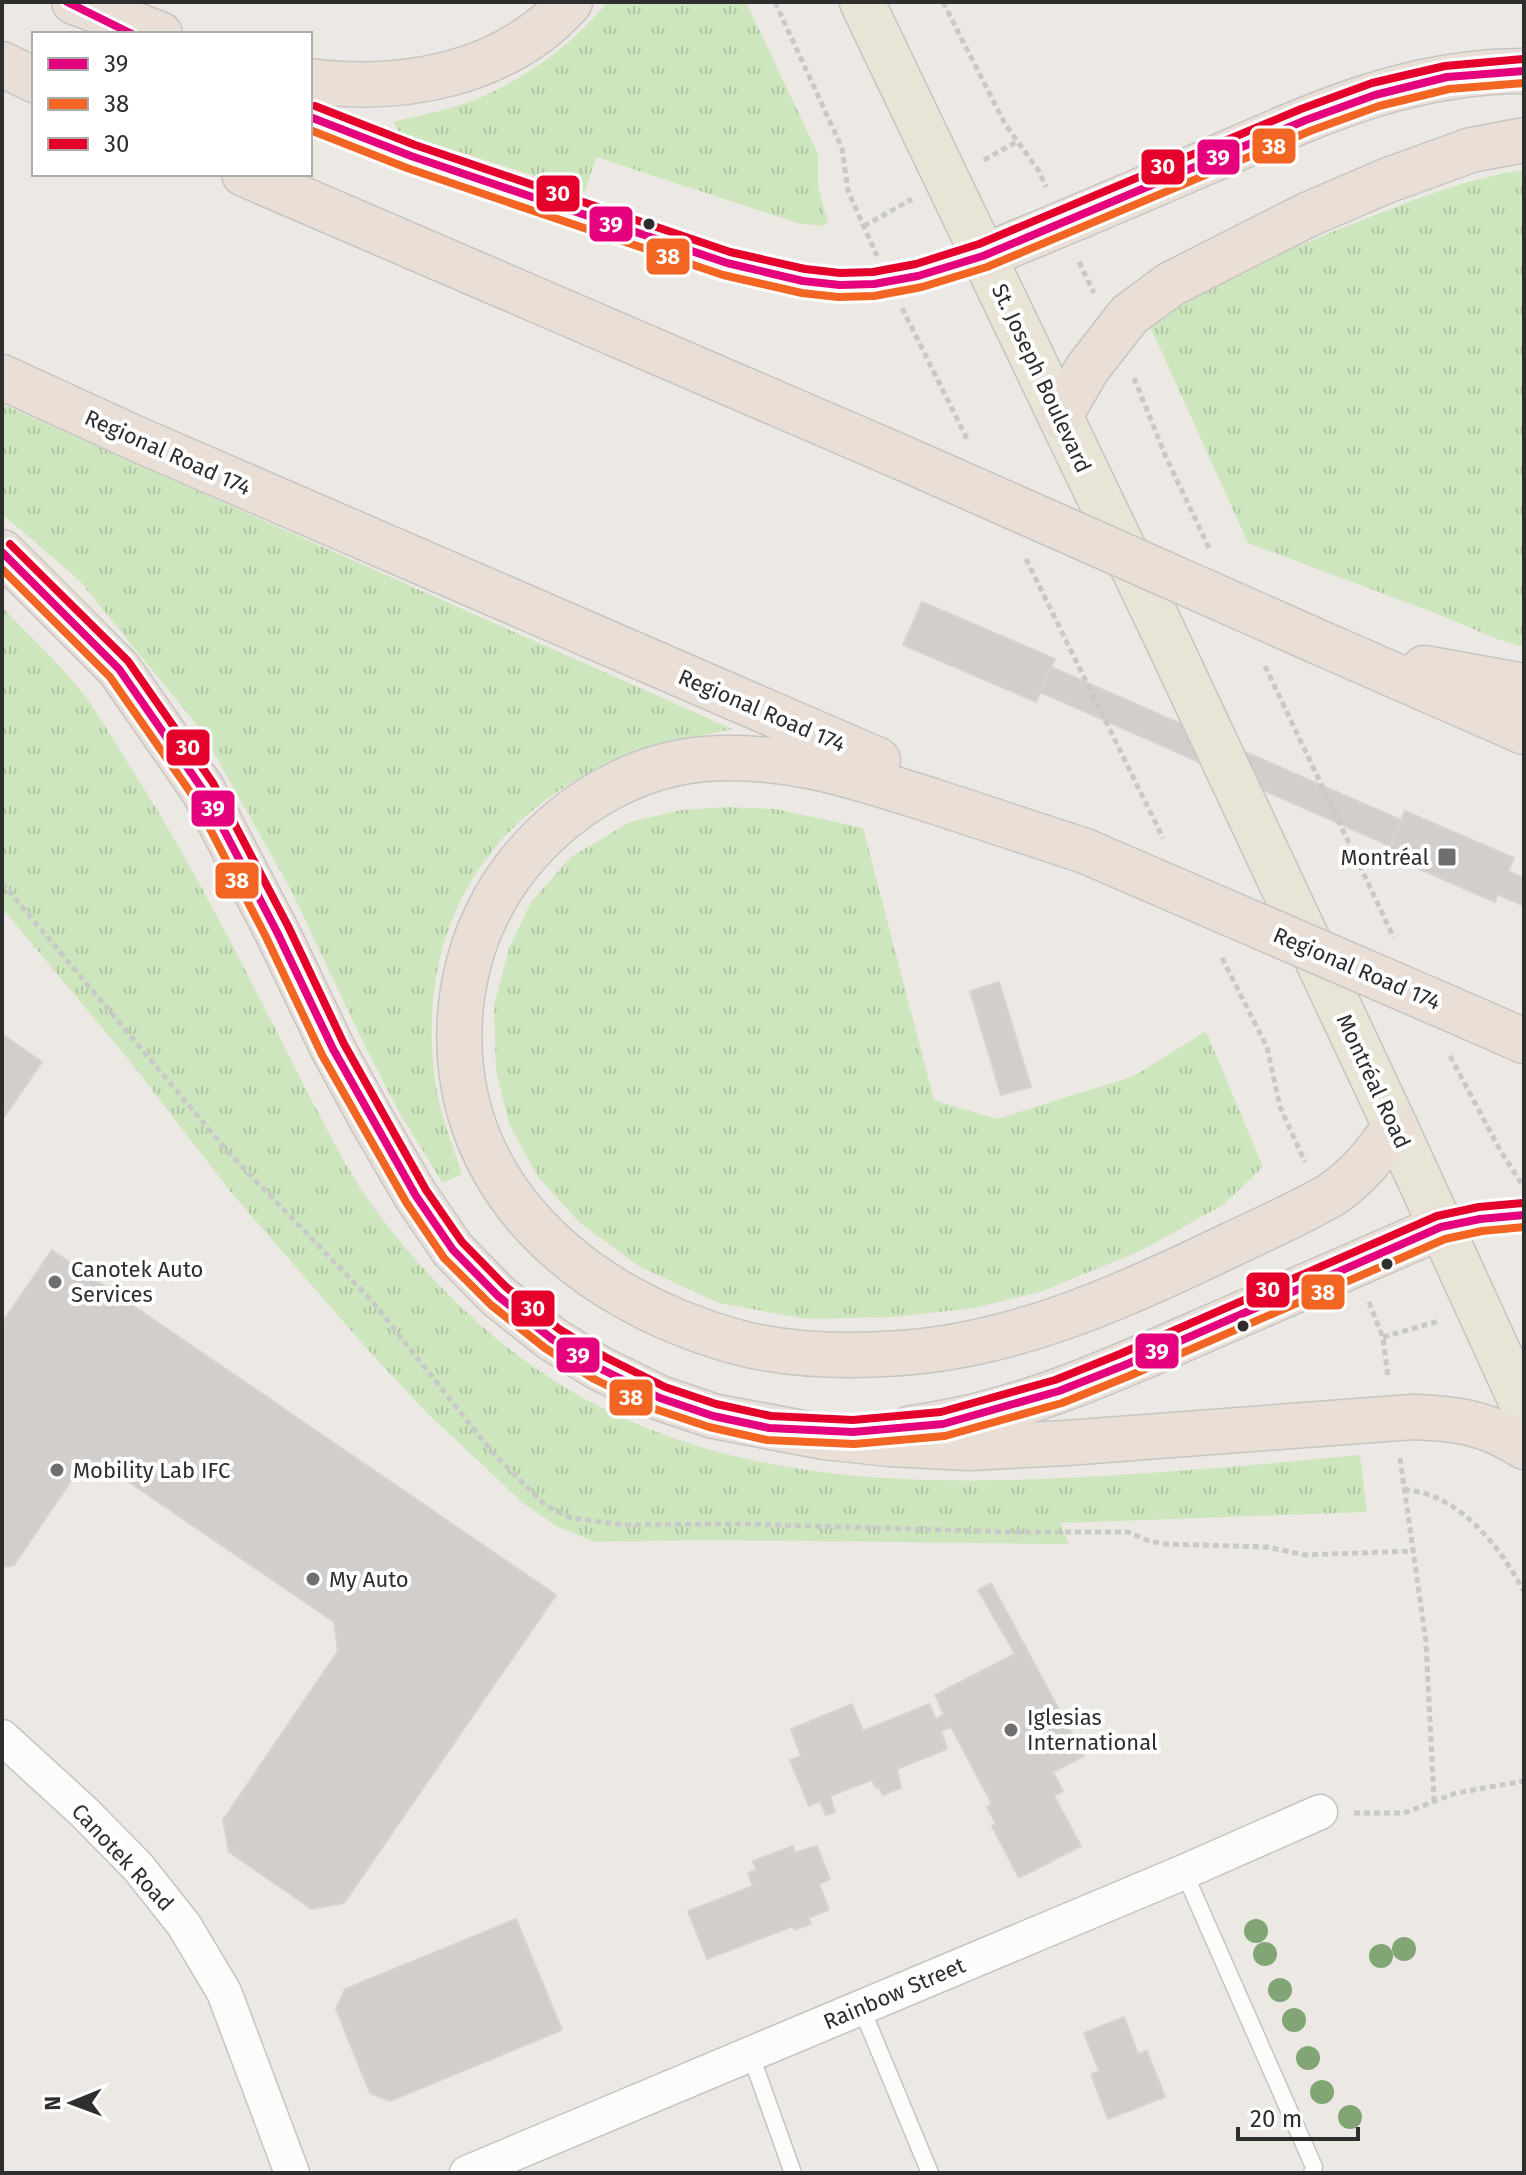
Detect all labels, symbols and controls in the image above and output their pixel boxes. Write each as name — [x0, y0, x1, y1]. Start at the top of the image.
legend — [32, 32, 312, 176]
text: 39 — [104, 50, 128, 78]
text: 38 — [104, 90, 129, 118]
line badge: 38 — [1251, 127, 1297, 165]
text: 30 — [104, 130, 129, 158]
text: 38 — [1261, 133, 1286, 160]
line badge: 39 — [1196, 138, 1241, 176]
text: 39 — [1205, 144, 1230, 171]
line badge: 30 — [1140, 148, 1186, 186]
text: 30 — [1150, 153, 1175, 180]
line badge: 30 — [535, 174, 581, 213]
text: 30 — [545, 180, 570, 207]
line badge: 39 — [588, 205, 634, 243]
text: 39 — [598, 211, 623, 238]
unlabelled marker — [641, 216, 657, 232]
line badge: 38 — [645, 237, 691, 276]
text: 38 — [655, 243, 680, 270]
street label: St. Joseph Boulevard — [986, 279, 1097, 477]
street label: Regional Road 174 — [81, 404, 255, 501]
street label: Regional Road 174 — [674, 663, 850, 758]
line badge: 30 — [165, 728, 211, 767]
text: 30 — [175, 734, 200, 761]
line badge: 39 — [190, 789, 236, 828]
text: 39 — [200, 795, 225, 822]
place label: Montréal — [1340, 844, 1429, 871]
marker: Montréal — [1436, 846, 1458, 868]
line badge: 38 — [214, 861, 260, 900]
text: 38 — [224, 867, 249, 894]
street label: Regional Road 174 — [1269, 921, 1445, 1016]
street label: Montréal Road — [1331, 1010, 1416, 1153]
place label: Canotek Auto Services — [71, 1256, 203, 1308]
unlabelled marker — [1379, 1256, 1395, 1272]
line badge: 30 — [1245, 1271, 1291, 1309]
marker: Canotek Auto Services — [46, 1273, 64, 1291]
line badge: 38 — [1300, 1273, 1346, 1311]
text: 30 — [1255, 1276, 1280, 1303]
text: 38 — [1310, 1279, 1335, 1306]
line badge: 30 — [510, 1289, 556, 1328]
text: 30 — [520, 1295, 545, 1322]
unlabelled marker — [1235, 1318, 1251, 1334]
line badge: 39 — [1134, 1332, 1180, 1370]
line badge: 39 — [555, 1336, 601, 1374]
text: 39 — [1144, 1338, 1169, 1365]
text: 39 — [565, 1342, 590, 1369]
line badge: 38 — [608, 1378, 654, 1417]
text: 38 — [618, 1384, 643, 1411]
place label: Mobility Lab IFC — [73, 1457, 230, 1484]
marker: Mobility Lab IFC — [48, 1461, 66, 1479]
place label: My Auto — [329, 1566, 409, 1593]
marker: My Auto — [304, 1570, 322, 1588]
place label: Iglesias International — [1027, 1704, 1157, 1756]
marker: Iglesias International — [1002, 1721, 1020, 1739]
street label: Canotek Road — [66, 1798, 179, 1917]
street label: Rainbow Street — [819, 1951, 969, 2035]
north arrow — [32, 2063, 112, 2143]
scale bar — [1238, 2091, 1358, 2141]
text: N — [39, 2096, 66, 2111]
text: 20 m — [1250, 2105, 1302, 2133]

